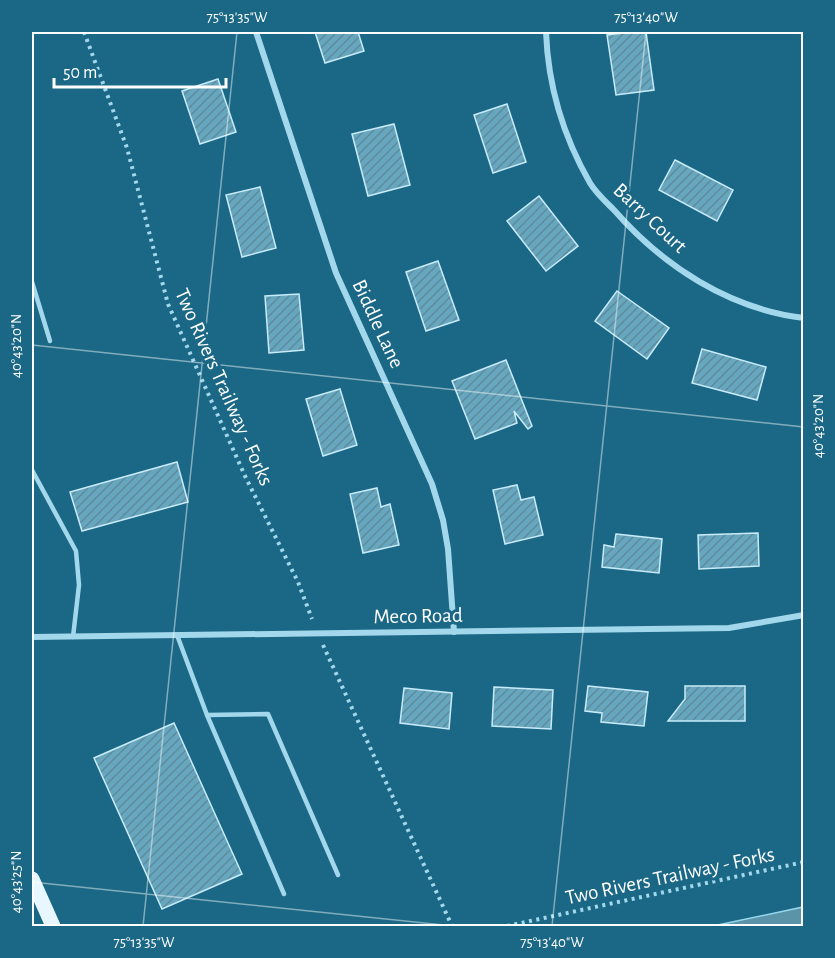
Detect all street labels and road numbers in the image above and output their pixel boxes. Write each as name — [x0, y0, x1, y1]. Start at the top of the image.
street label: Barry Court — [609, 179, 691, 257]
street label: Biddle Lane — [348, 276, 408, 372]
street label: Two Rivers Trailway - Forks — [171, 285, 277, 489]
street label: Meco Road — [373, 605, 463, 627]
street label: Two Rivers Trailway - Forks — [564, 844, 776, 908]

